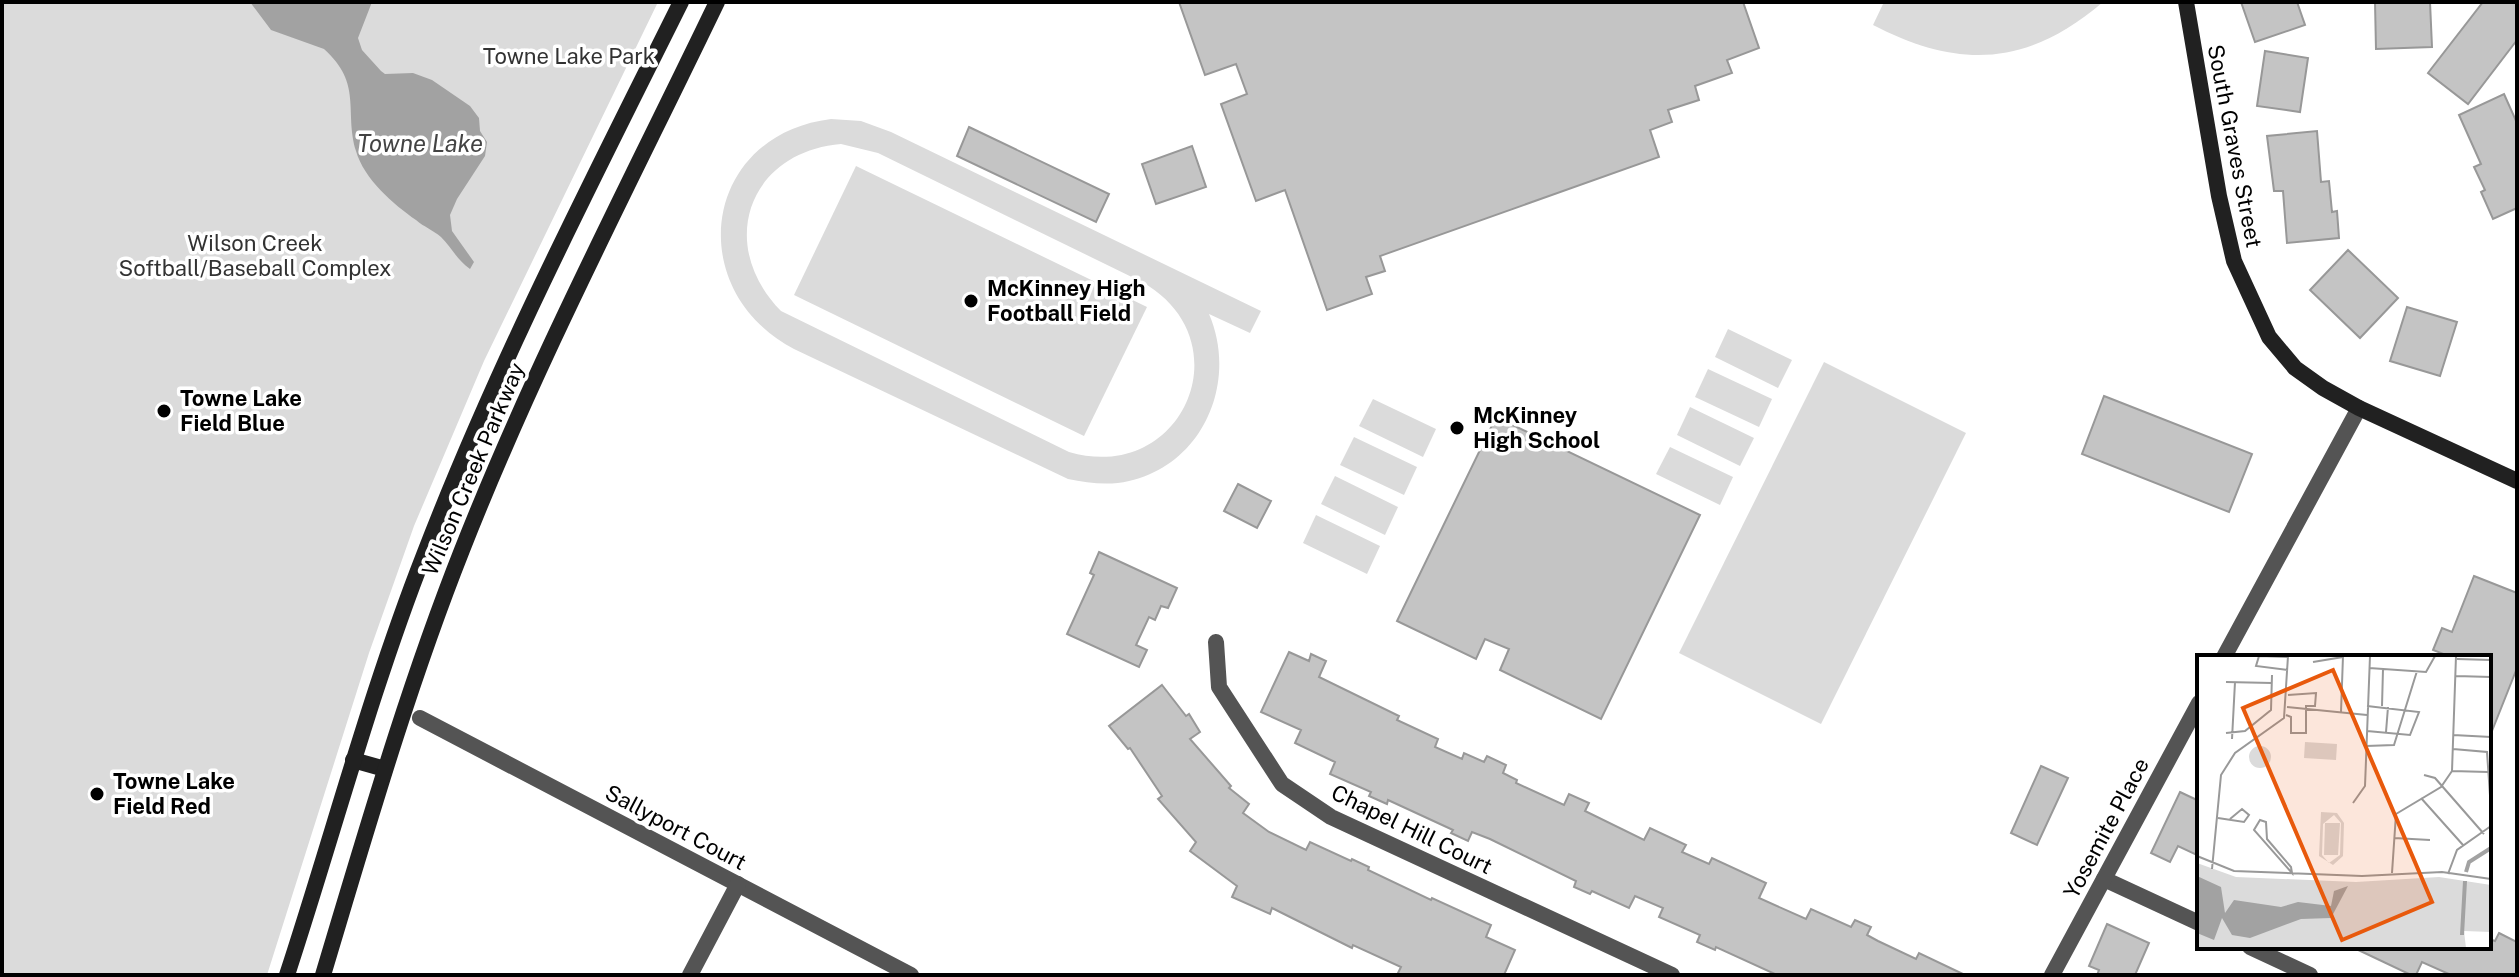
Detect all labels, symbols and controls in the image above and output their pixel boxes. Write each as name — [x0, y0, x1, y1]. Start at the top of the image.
street label: South Graves Street — [2203, 42, 2267, 250]
park label: Towne Lake Park — [483, 43, 655, 69]
water label: Towne Lake — [357, 129, 483, 157]
park label: Wilson Creek Softball/Baseball Complex — [119, 230, 391, 281]
place label: McKinney High Football Field — [987, 275, 1146, 326]
marker: McKinney High Football Field — [962, 292, 980, 310]
street label: Wilson Creek Parkway — [416, 359, 530, 579]
place label: Towne Lake Field Blue — [180, 385, 302, 436]
marker: Towne Lake Field Blue — [155, 402, 173, 420]
place label: McKinney High School — [1473, 402, 1600, 453]
marker: McKinney High School — [1448, 419, 1466, 437]
inset map — [2197, 655, 2491, 949]
street label: Yosemite Place — [2058, 753, 2154, 903]
place label: Towne Lake Field Red — [113, 768, 235, 819]
street label: Sallyport Court — [601, 779, 751, 875]
street label: Chapel Hill Court — [1327, 779, 1497, 879]
marker: Towne Lake Field Red — [88, 785, 106, 803]

